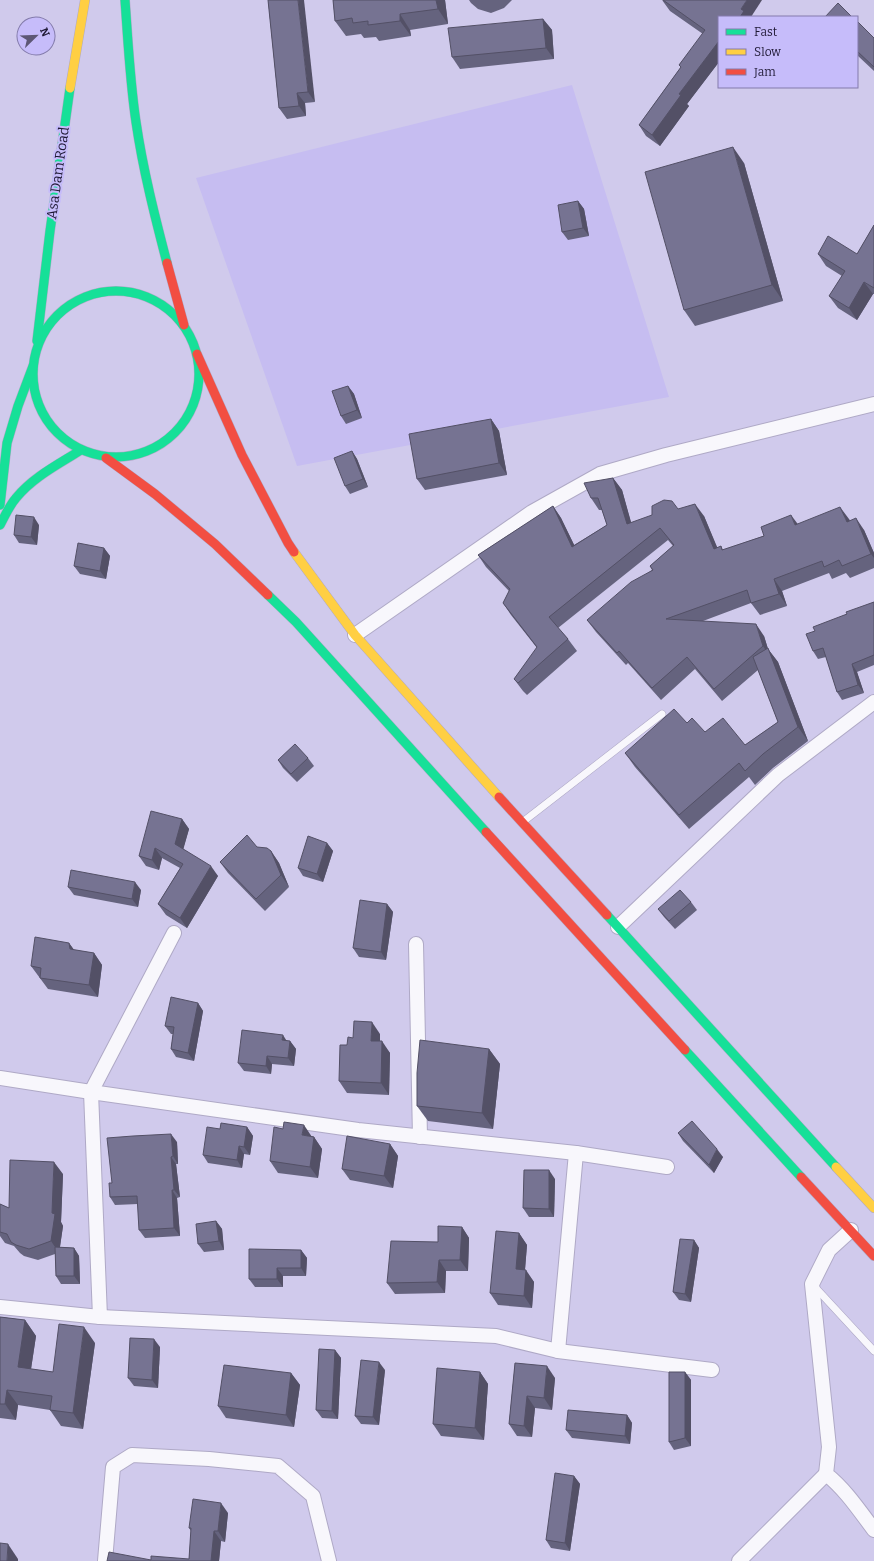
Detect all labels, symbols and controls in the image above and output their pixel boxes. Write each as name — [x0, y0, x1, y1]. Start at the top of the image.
north arrow — [16, 16, 56, 56]
legend — [718, 16, 858, 88]
text: Fast — [754, 25, 778, 39]
text: N — [37, 26, 53, 39]
text: Slow — [754, 45, 781, 59]
text: Jam — [753, 65, 776, 79]
street label: Asa Dam Road — [43, 126, 73, 220]

